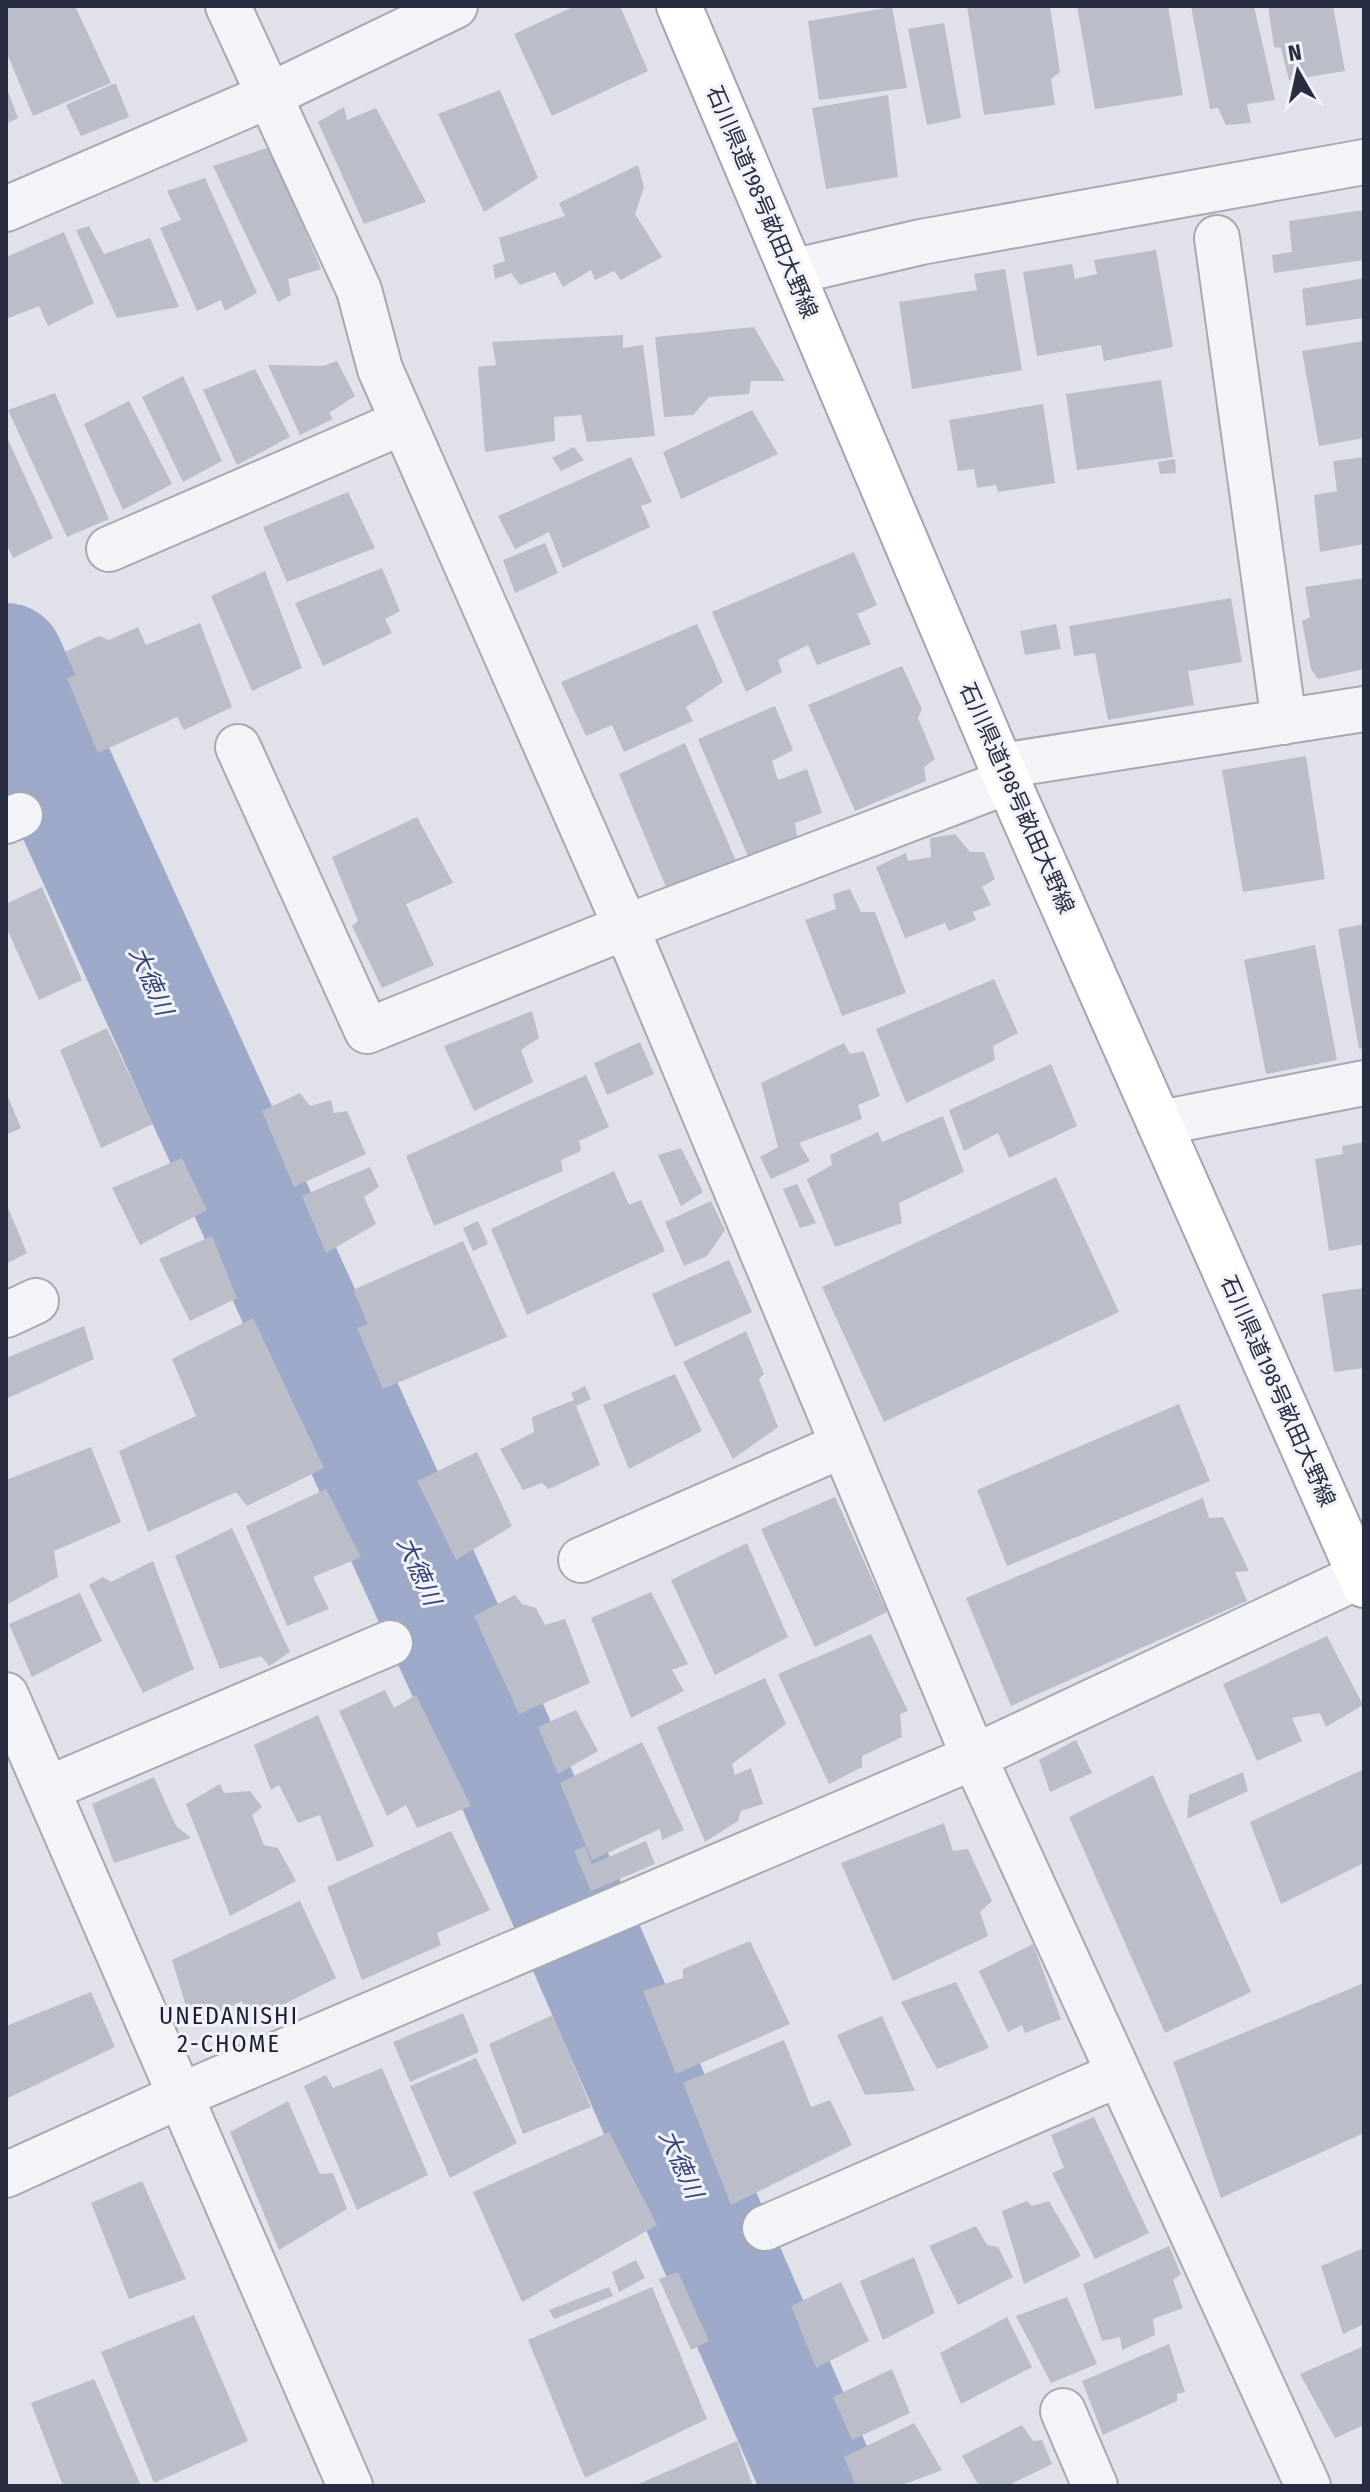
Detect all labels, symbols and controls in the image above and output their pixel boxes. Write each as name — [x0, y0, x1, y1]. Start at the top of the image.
north arrow — [1258, 32, 1338, 112]
text: N — [1286, 38, 1304, 67]
street label: 石川県道198号畝田大野線 — [701, 82, 823, 322]
street label: 石川県道198号畝田大野線 — [954, 678, 1080, 918]
water label: 大徳川 — [124, 942, 180, 1022]
street label: 石川県道198号畝田大野線 — [1215, 1271, 1341, 1511]
water label: 大徳川 — [392, 1532, 448, 1612]
district label: UNEDANISHI 2-CHOME — [159, 2002, 299, 2058]
water label: 大徳川 — [654, 2125, 710, 2205]

